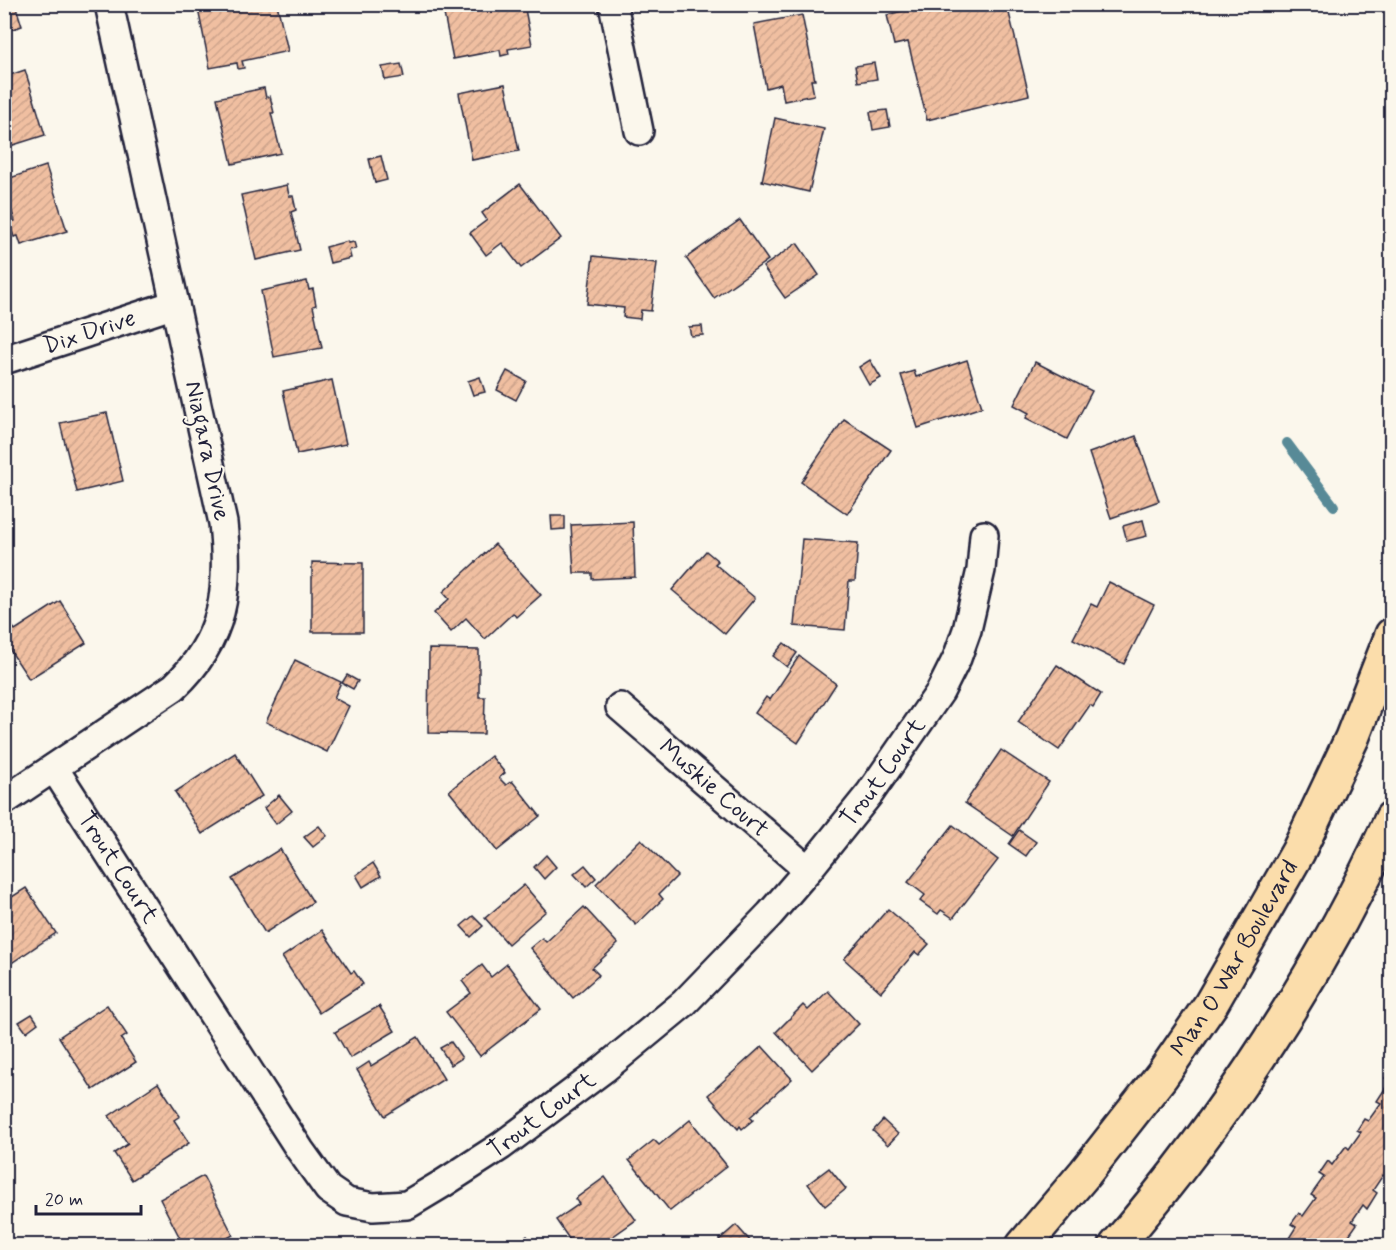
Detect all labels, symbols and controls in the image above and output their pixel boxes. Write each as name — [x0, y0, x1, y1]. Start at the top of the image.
street label: Dix Drive — [39, 302, 140, 362]
street label: Niagara Drive — [174, 378, 237, 524]
street label: Trout Court — [833, 712, 933, 834]
street label: Muskie Court — [652, 732, 775, 844]
street label: Trout Court — [70, 805, 165, 929]
street label: Man O War Boulevard — [1164, 855, 1306, 1063]
street label: Trout Court — [482, 1065, 602, 1166]
scale bar — [36, 1178, 141, 1216]
text: 20 m — [45, 1188, 83, 1212]

